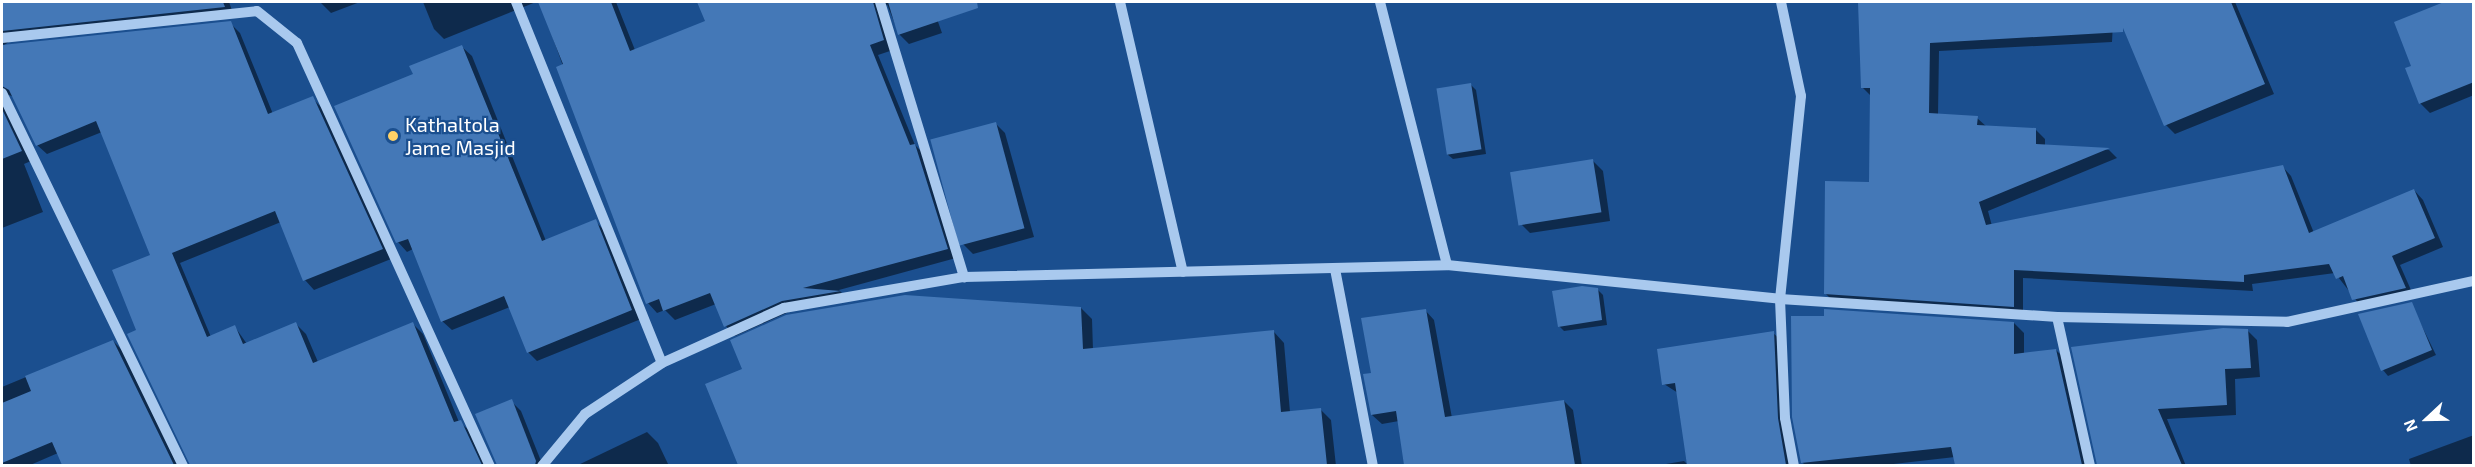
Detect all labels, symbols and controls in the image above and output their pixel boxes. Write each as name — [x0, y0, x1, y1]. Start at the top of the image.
place label: Kathaltola Jame Masjid — [405, 112, 516, 159]
marker: Kathaltola Jame Masjid — [386, 129, 400, 143]
north arrow — [2397, 389, 2457, 449]
text: N — [2399, 417, 2421, 435]

